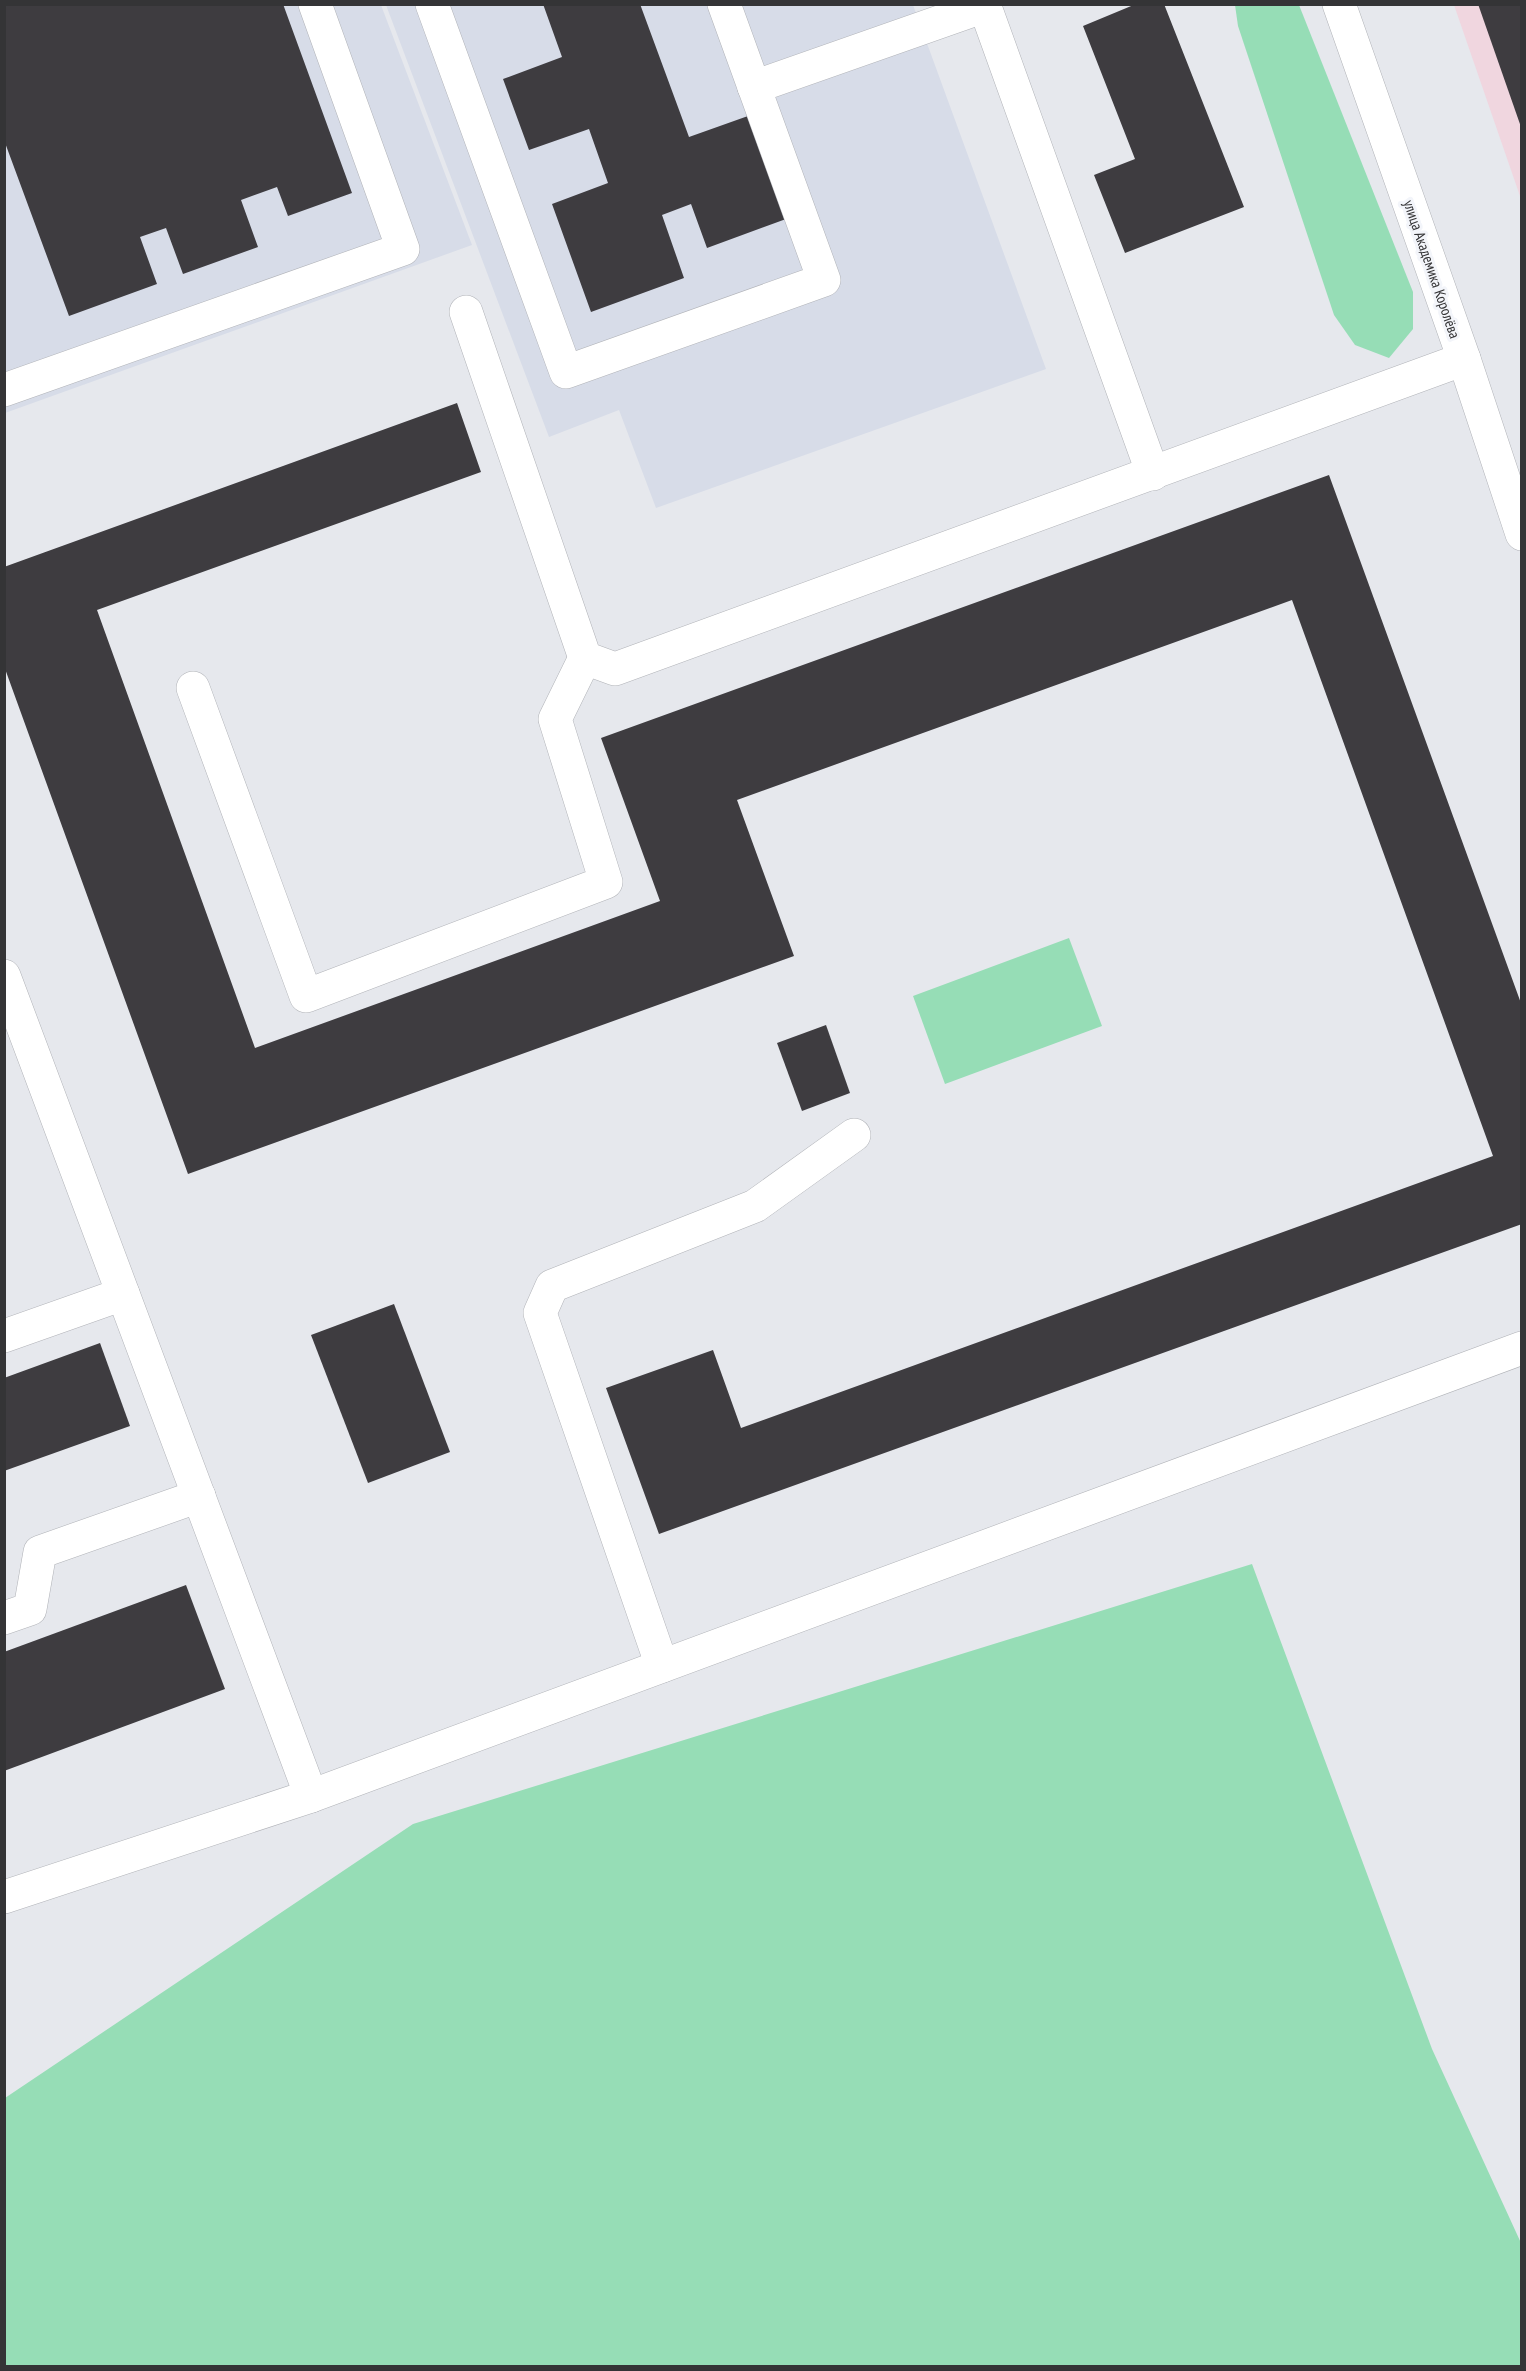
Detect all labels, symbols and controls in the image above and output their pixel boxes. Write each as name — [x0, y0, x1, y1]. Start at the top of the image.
street label: улица Академика Королёва — [1399, 197, 1465, 341]

